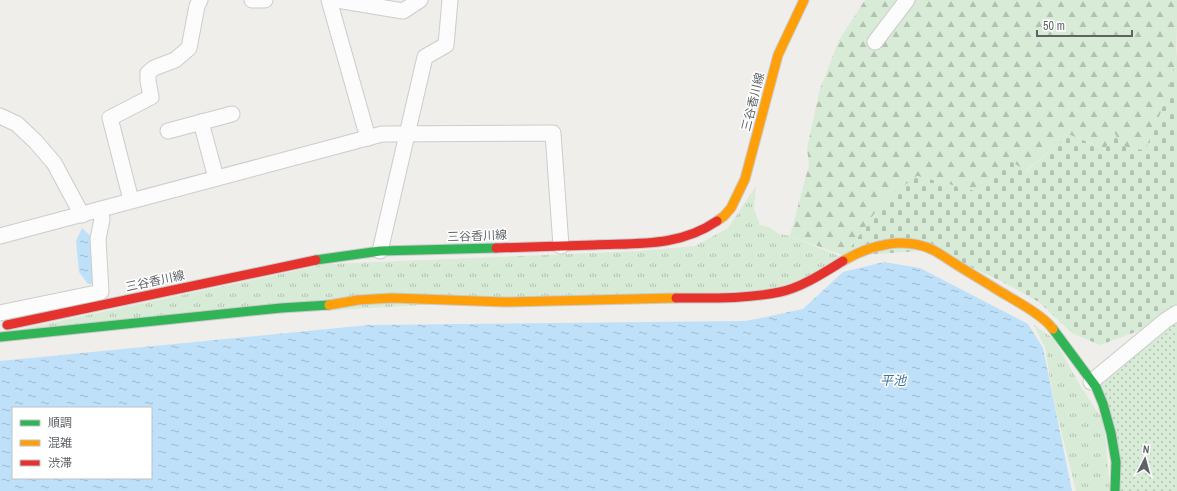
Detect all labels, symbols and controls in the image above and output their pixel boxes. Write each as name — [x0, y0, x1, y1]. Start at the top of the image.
scale bar — [1037, 12, 1132, 38]
text: 50 m — [1043, 18, 1065, 34]
street label: 三谷香川線 — [738, 71, 768, 133]
street label: 三谷香川線 — [447, 227, 507, 245]
street label: 三谷香川線 — [124, 267, 186, 295]
water label: 平池 — [880, 372, 908, 389]
legend — [12, 407, 152, 479]
text: 順調 — [48, 415, 72, 431]
text: 混雑 — [48, 435, 72, 451]
north arrow — [1125, 439, 1165, 479]
text: N — [1142, 442, 1150, 456]
text: 渋滞 — [48, 455, 72, 471]

